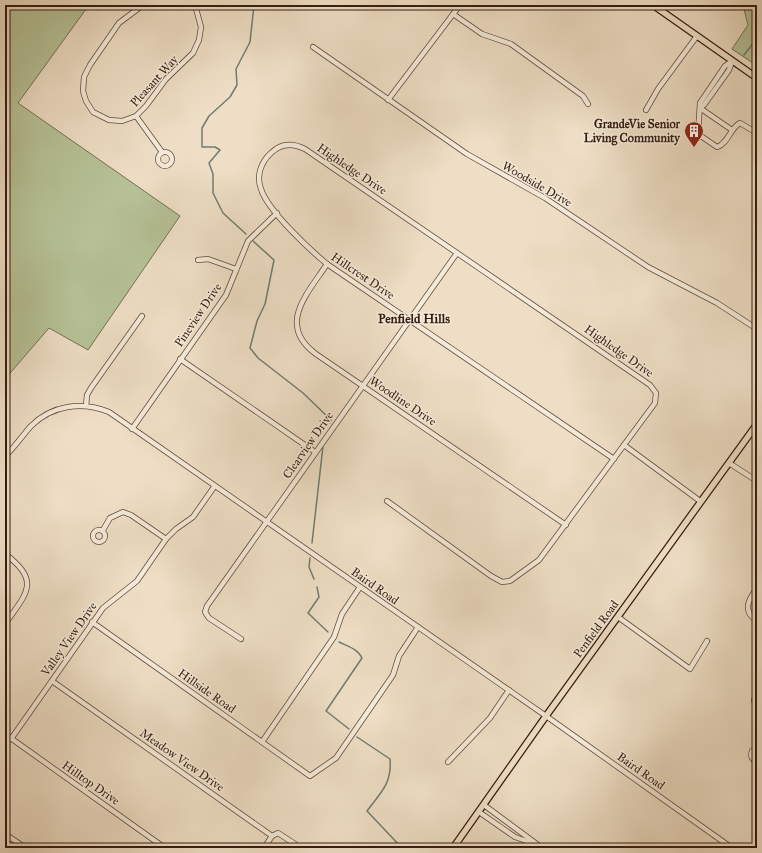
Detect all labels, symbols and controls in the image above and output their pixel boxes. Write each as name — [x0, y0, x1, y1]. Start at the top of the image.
street label: Pleasant Way — [127, 52, 181, 110]
place label: GrandeVie Senior Living Community — [584, 117, 681, 146]
building icon: GrandeVie Senior Living Community — [683, 120, 705, 148]
street label: Highledge Drive — [314, 141, 390, 198]
street label: Woodside Drive — [500, 158, 574, 210]
street label: Hillcrest Drive — [329, 250, 397, 302]
street label: Pineview Drive — [172, 280, 224, 350]
district label: Penfield Hills — [378, 311, 450, 327]
street label: Highledge Drive — [581, 322, 656, 381]
street label: Woodline Drive — [367, 374, 439, 428]
street label: Clearview Drive — [280, 409, 336, 481]
street label: Baird Road — [348, 565, 402, 607]
street label: Penfield Road — [571, 598, 621, 660]
street label: Valley View Drive — [38, 599, 100, 679]
street label: Hillside Road — [176, 666, 238, 716]
street label: Meadow View Drive — [137, 726, 227, 794]
street label: Baird Road — [614, 750, 668, 792]
street label: Hilltop Drive — [60, 758, 122, 808]

